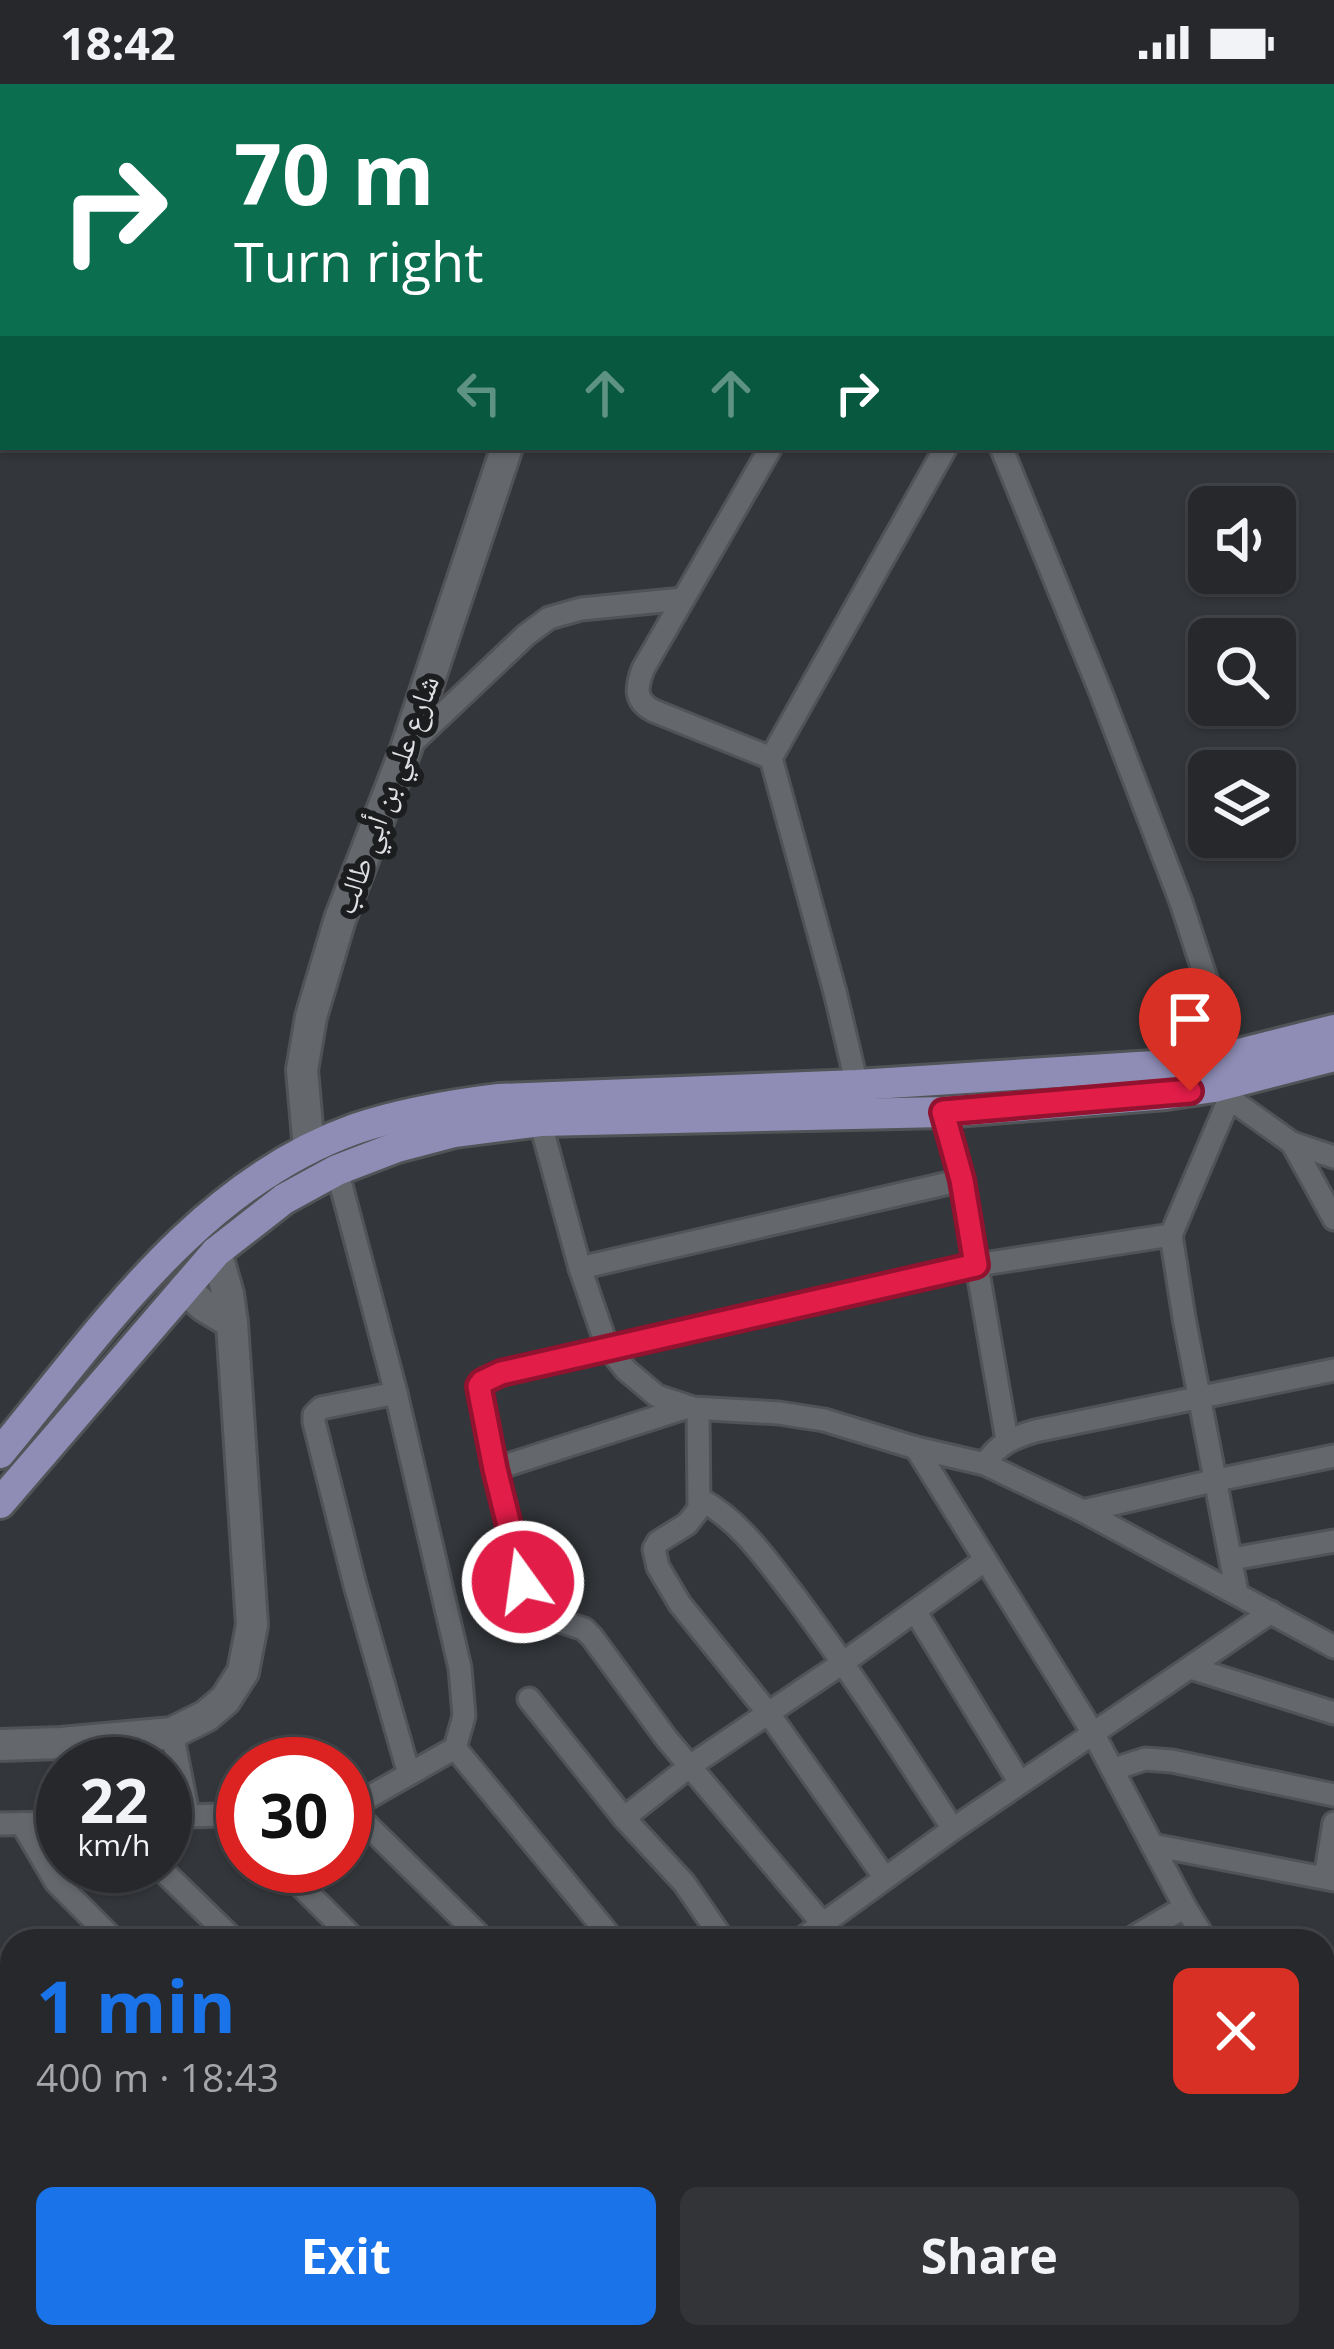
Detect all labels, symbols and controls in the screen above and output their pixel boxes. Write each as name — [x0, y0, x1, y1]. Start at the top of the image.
text: 18:42 — [60, 12, 176, 73]
text: 70 m — [234, 115, 434, 230]
icon: right — [36, 132, 192, 288]
text: Turn right — [234, 224, 483, 298]
icon: left — [446, 360, 512, 426]
icon: ahead — [572, 360, 638, 426]
icon: ahead — [698, 360, 764, 426]
icon: right — [824, 360, 890, 426]
map controls — [1188, 486, 1296, 858]
button: sound — [1188, 486, 1296, 594]
button: search — [1188, 618, 1296, 726]
street label: شارع علي بن أبي طالب — [323, 669, 452, 921]
button: layers — [1188, 750, 1296, 858]
pin — [1139, 968, 1241, 1091]
icon: arrive — [1157, 986, 1223, 1052]
position arrow — [460, 1519, 586, 1645]
speed limit sign: 30 — [216, 1737, 372, 1893]
text: 22 — [80, 1759, 148, 1841]
text: km/h — [78, 1824, 150, 1865]
text: 1 min — [36, 1956, 236, 2054]
button: close — [1173, 1968, 1299, 2094]
text: 400 m · 18:43 — [36, 2050, 279, 2103]
button: Exit — [36, 2187, 656, 2325]
button: Share — [680, 2187, 1299, 2325]

